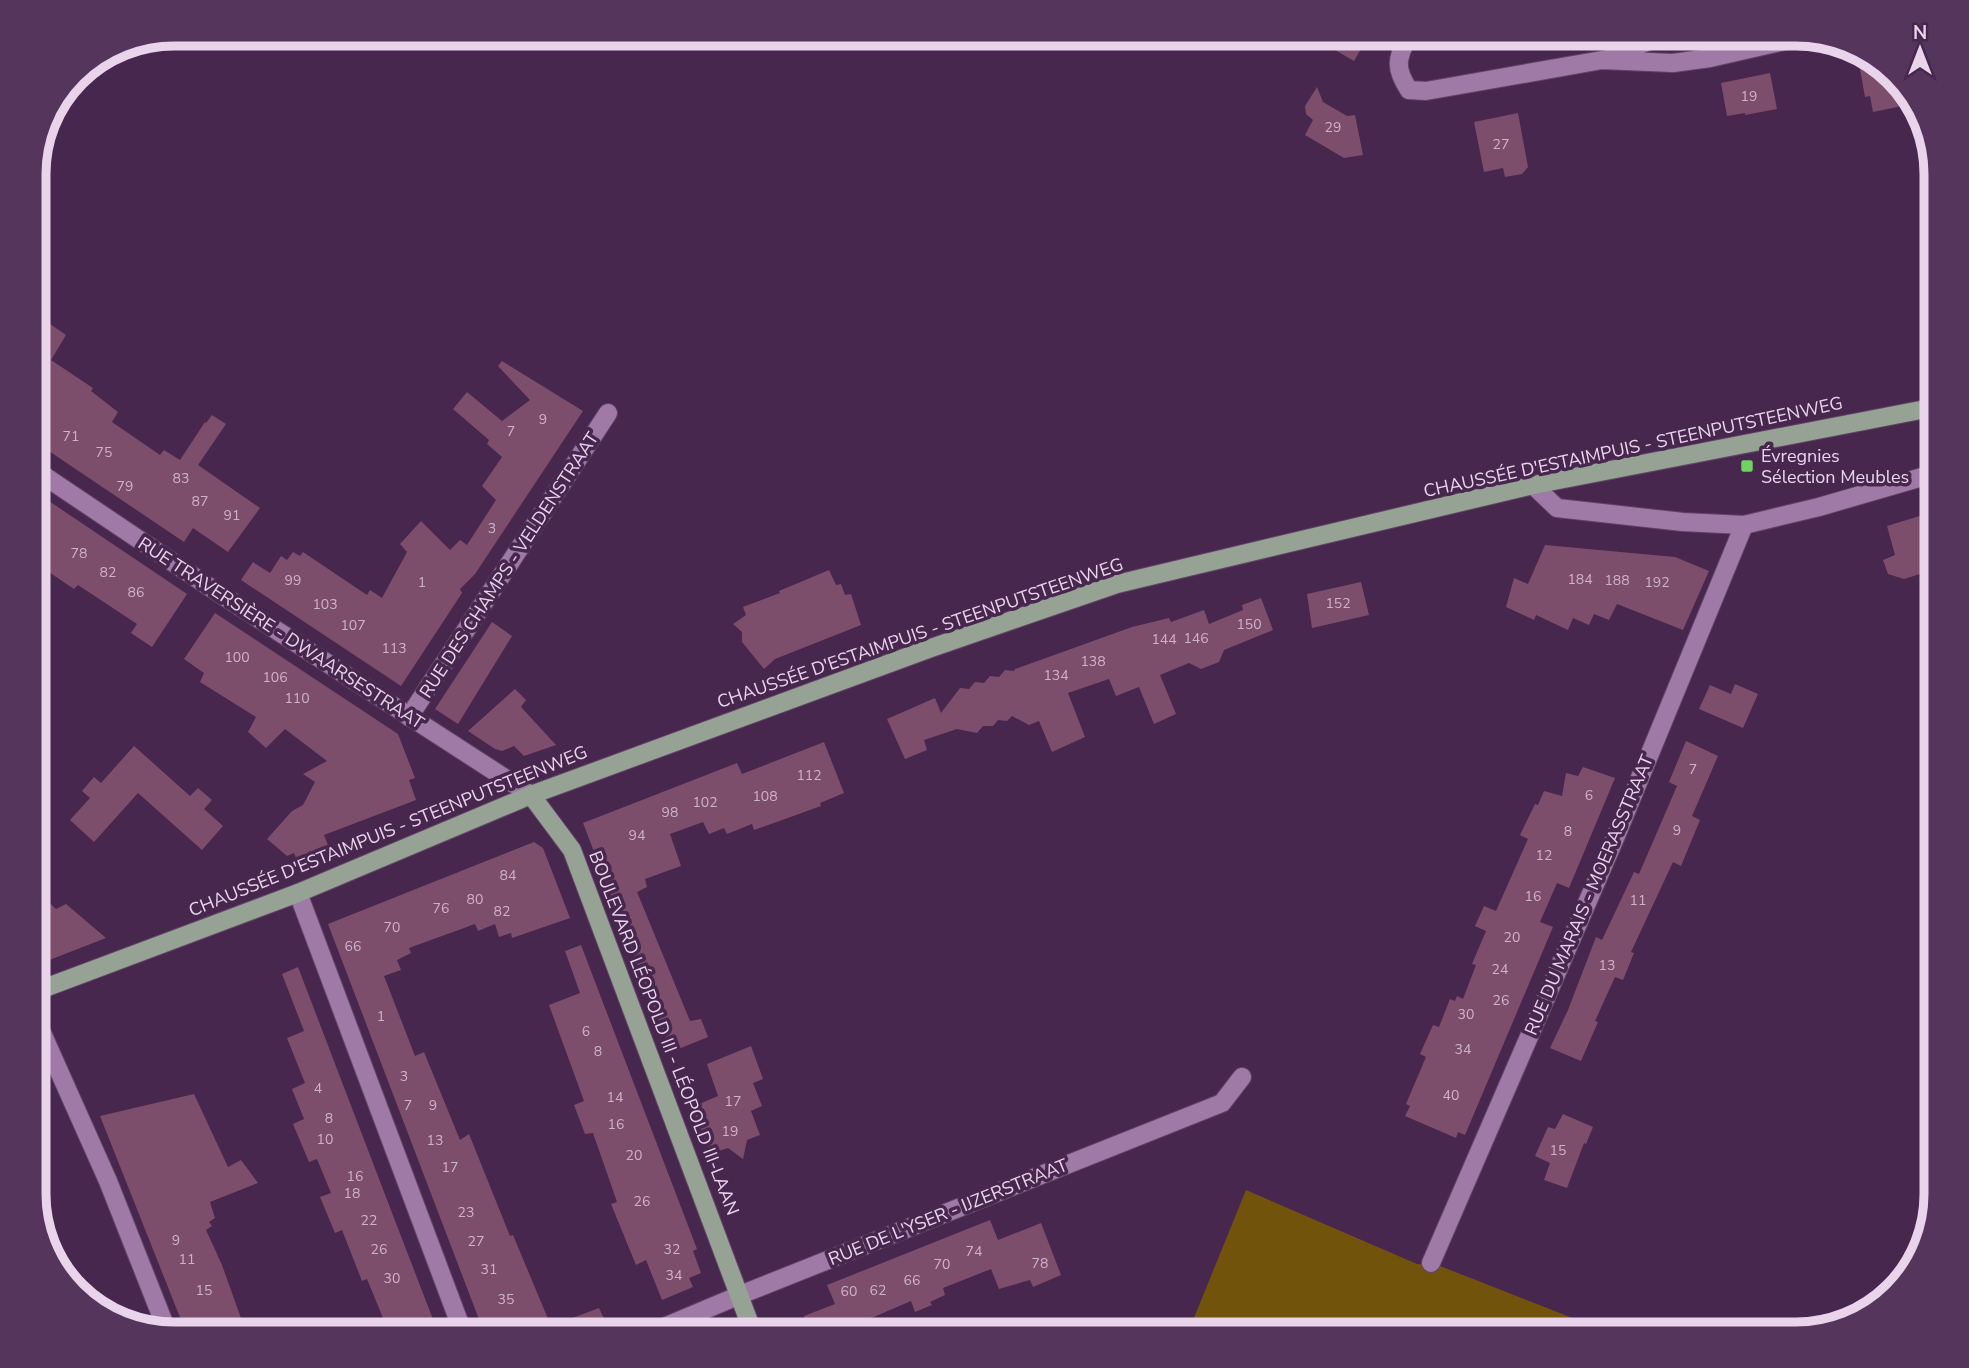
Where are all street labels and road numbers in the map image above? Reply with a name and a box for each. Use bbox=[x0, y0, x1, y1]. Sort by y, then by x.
street label: CHAUSSÉE D'ESTAIMPUIS - STEENPUTSTEENWEG bbox=[1421, 391, 1845, 503]
street label: RUE DES CHAMPS - VELDENSTRAAT bbox=[414, 427, 604, 703]
street label: RUE TRAVERSIÈRE - DWAARSESTRAAT bbox=[133, 531, 429, 735]
street label: CHAUSSÉE D'ESTAIMPUIS - STEENPUTSTEENWEG bbox=[714, 552, 1126, 714]
street label: CHAUSSÉE D'ESTAIMPUIS - STEENPUTSTEENWEG bbox=[185, 740, 591, 922]
street label: RUE DU MARAIS - MOERASSTRAAT bbox=[1519, 751, 1659, 1039]
street label: BOULEVARD LÉOPOLD III - LÉOPOLD III-LAAN bbox=[583, 847, 745, 1219]
street label: RUE DE L'YSER - IJZERSTRAAT bbox=[825, 1153, 1071, 1271]

